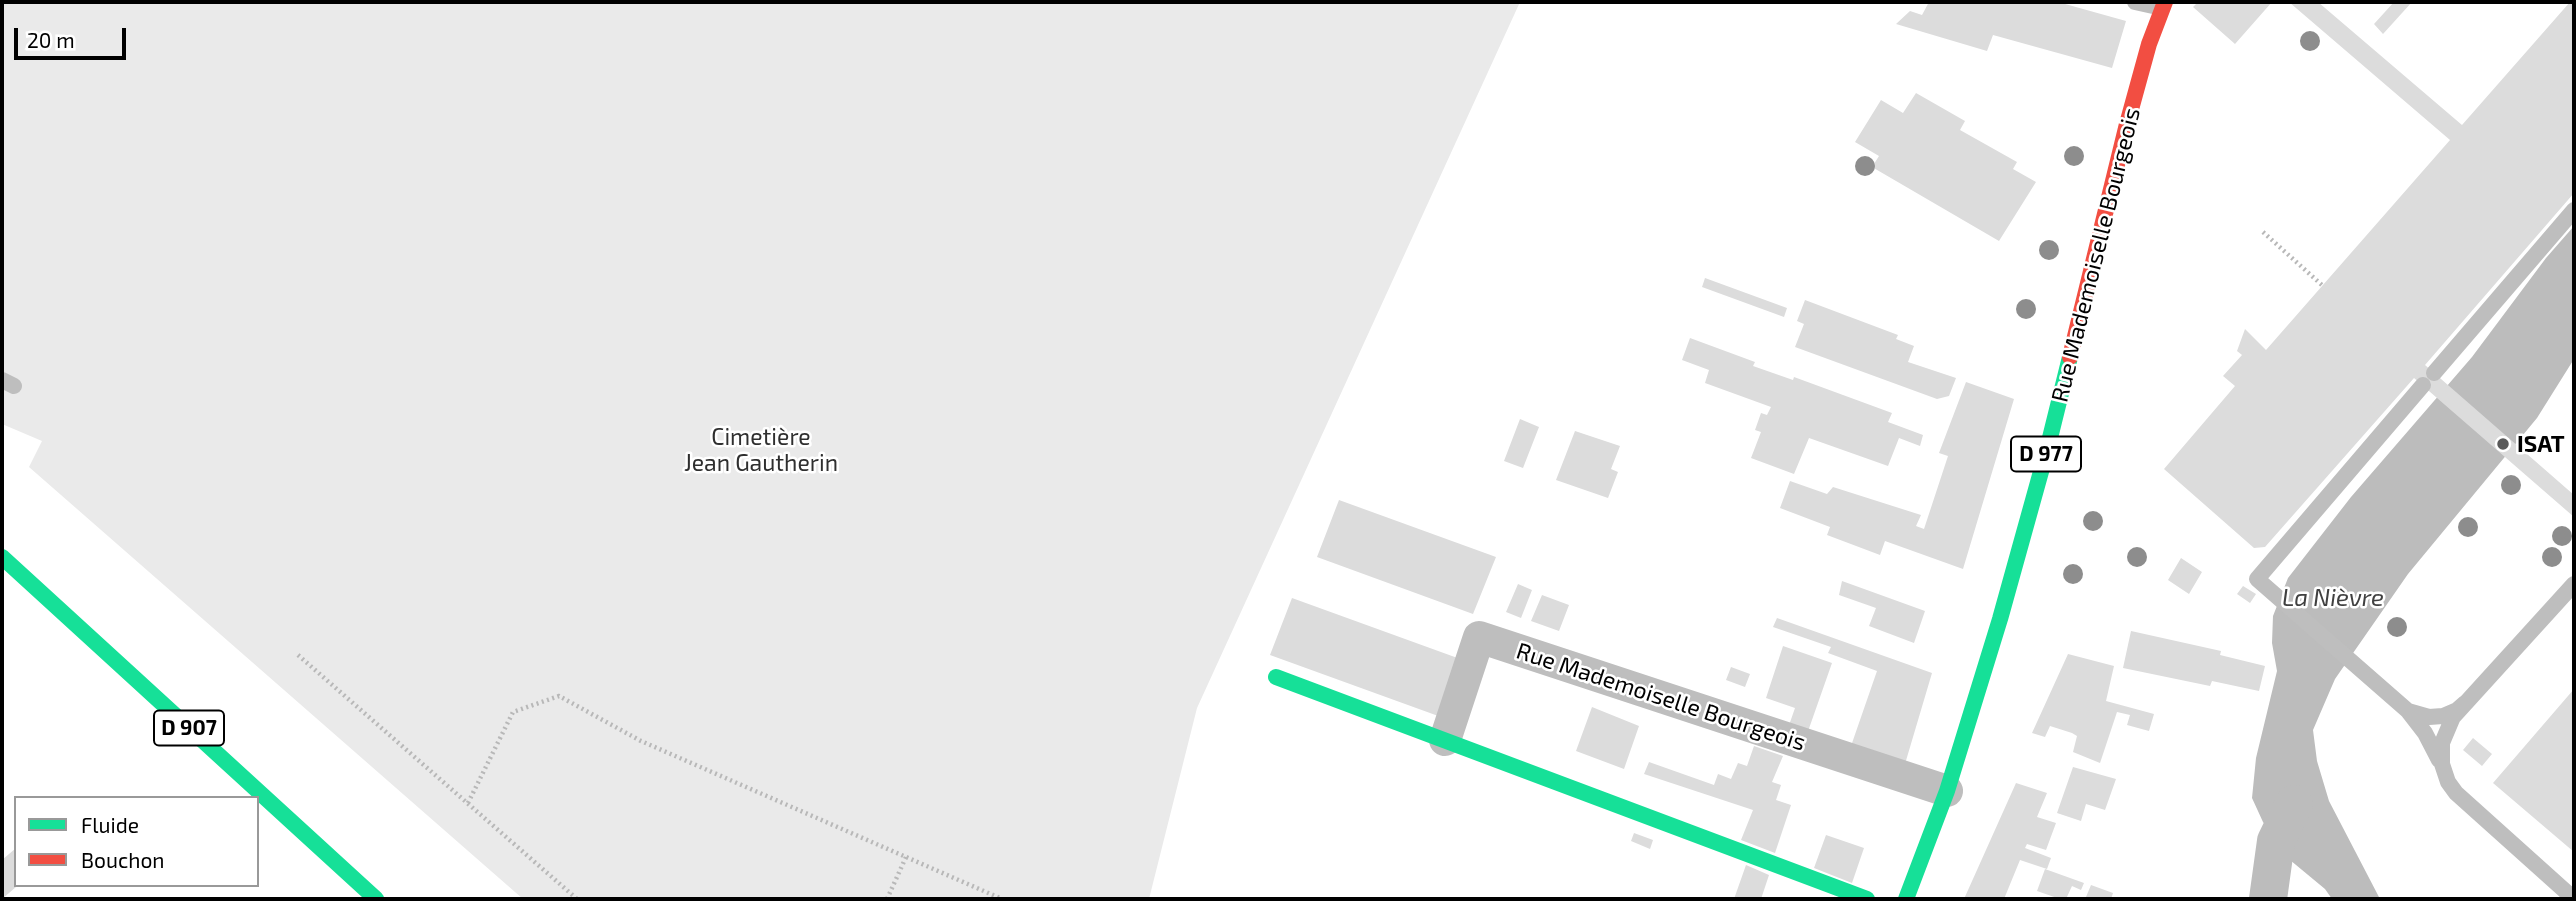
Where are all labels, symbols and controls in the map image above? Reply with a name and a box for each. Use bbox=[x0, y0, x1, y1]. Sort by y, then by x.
scale bar bbox=[18, 14, 130, 58]
text: 20 m bbox=[27, 27, 75, 52]
street label: Rue Mademoiselle Bourgeois bbox=[2046, 105, 2146, 405]
park label: Cimetière Jean Gautherin bbox=[684, 423, 838, 477]
place label: ISAT bbox=[2517, 430, 2565, 458]
road number: D 977 bbox=[2011, 436, 2081, 472]
marker: ISAT bbox=[2495, 436, 2511, 452]
water label: La Nièvre bbox=[2282, 584, 2384, 612]
street label: Rue Mademoiselle Bourgeois bbox=[1513, 637, 1809, 757]
road number: D 907 bbox=[154, 710, 224, 746]
legend bbox=[14, 796, 259, 887]
text: Fluide bbox=[81, 812, 139, 837]
text: Bouchon bbox=[81, 847, 165, 872]

